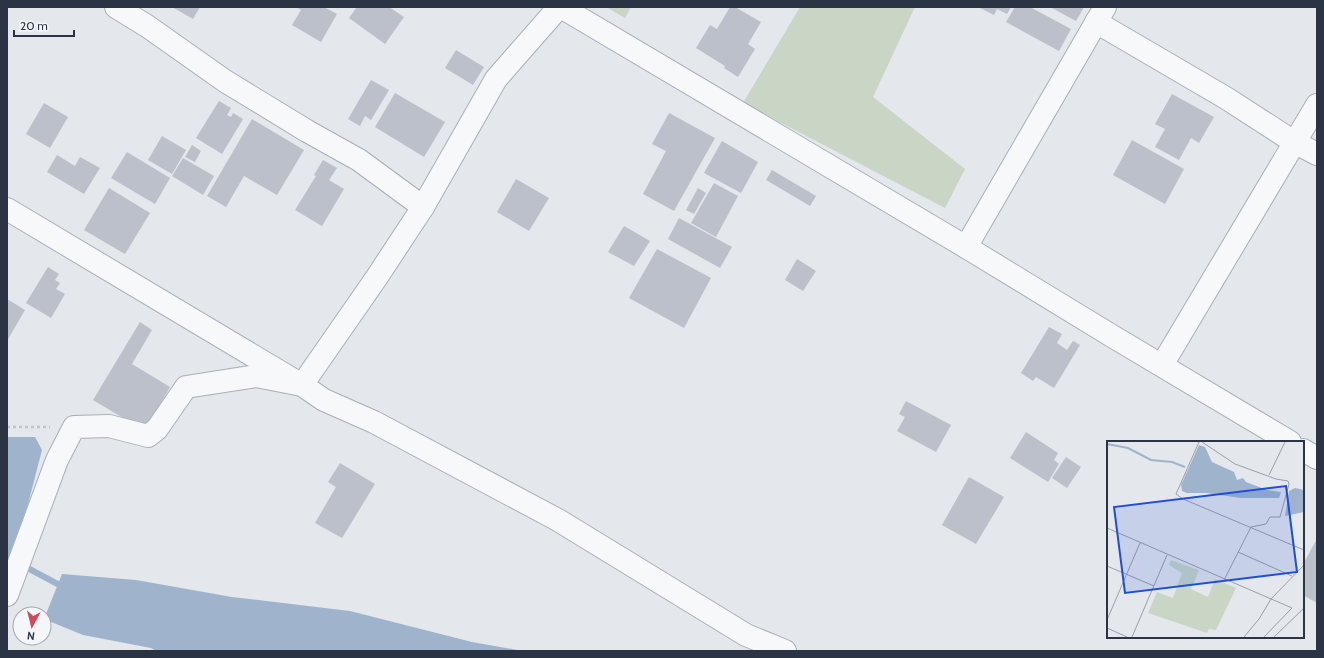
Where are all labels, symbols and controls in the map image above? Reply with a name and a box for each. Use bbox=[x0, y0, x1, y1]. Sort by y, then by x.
scale bar bbox=[14, 12, 74, 38]
text: 20 m bbox=[20, 18, 48, 33]
inset map bbox=[1107, 441, 1304, 638]
north arrow bbox=[12, 606, 52, 646]
text: N bbox=[26, 629, 35, 643]

